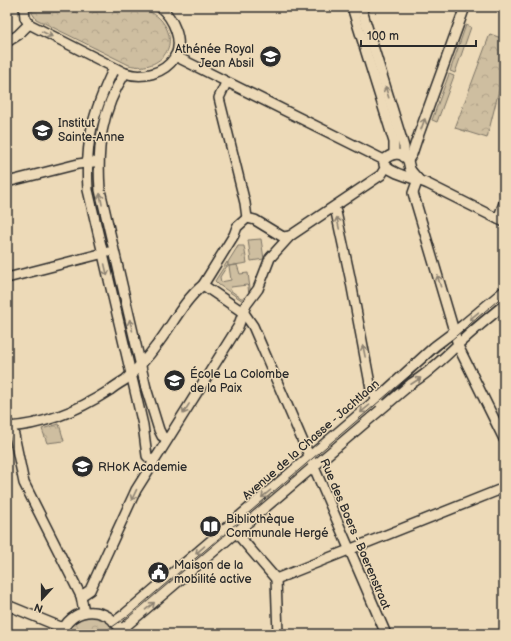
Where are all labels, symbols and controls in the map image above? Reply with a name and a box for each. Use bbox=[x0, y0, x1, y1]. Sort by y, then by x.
scale bar bbox=[361, 22, 476, 48]
text: 100 m bbox=[367, 29, 399, 44]
one-way arrow bbox=[41, 31, 53, 38]
place label: Athénée Royal Jean Absil bbox=[175, 42, 254, 71]
school or university icon: Athénée Royal Jean Absil bbox=[257, 43, 283, 69]
one-way arrow bbox=[383, 86, 390, 99]
place label: Institut Sainte-Anne bbox=[58, 116, 124, 145]
school or university icon: Institut Sainte-Anne bbox=[30, 117, 56, 143]
one-way arrow bbox=[420, 118, 427, 131]
one-way arrow bbox=[97, 192, 105, 205]
one-way arrow bbox=[334, 217, 342, 230]
one-way arrow bbox=[103, 263, 111, 276]
one-way arrow bbox=[435, 275, 442, 288]
one-way arrow bbox=[470, 311, 480, 320]
one-way arrow bbox=[127, 319, 135, 332]
one-way arrow bbox=[360, 344, 368, 357]
place label: École La Colombe de la Paix bbox=[190, 366, 289, 396]
school or university icon: École La Colombe de la Paix bbox=[161, 368, 187, 394]
street label: Avenue de la Chasse - Jachtlaan bbox=[240, 376, 383, 503]
one-way arrow bbox=[410, 377, 421, 385]
one-way arrow bbox=[181, 404, 190, 415]
one-way arrow bbox=[360, 405, 370, 414]
school or university icon: RHoK Academie bbox=[70, 454, 96, 480]
street label: Rue des Boers - Boerenstraat bbox=[316, 456, 394, 612]
place label: RHoK Academie bbox=[98, 460, 187, 475]
one-way arrow bbox=[130, 488, 137, 500]
one-way arrow bbox=[261, 489, 271, 498]
place label: Bibliothèque Communale Hergé bbox=[226, 512, 328, 541]
library icon: Bibliothèque Communale Hergé bbox=[198, 513, 224, 539]
one-way arrow bbox=[194, 545, 205, 554]
place label: Maison de la mobilité active bbox=[174, 558, 252, 587]
public building icon: Maison de la mobilité active bbox=[146, 559, 172, 585]
north arrow bbox=[22, 579, 62, 619]
text: N bbox=[32, 600, 45, 615]
one-way arrow bbox=[144, 602, 154, 611]

